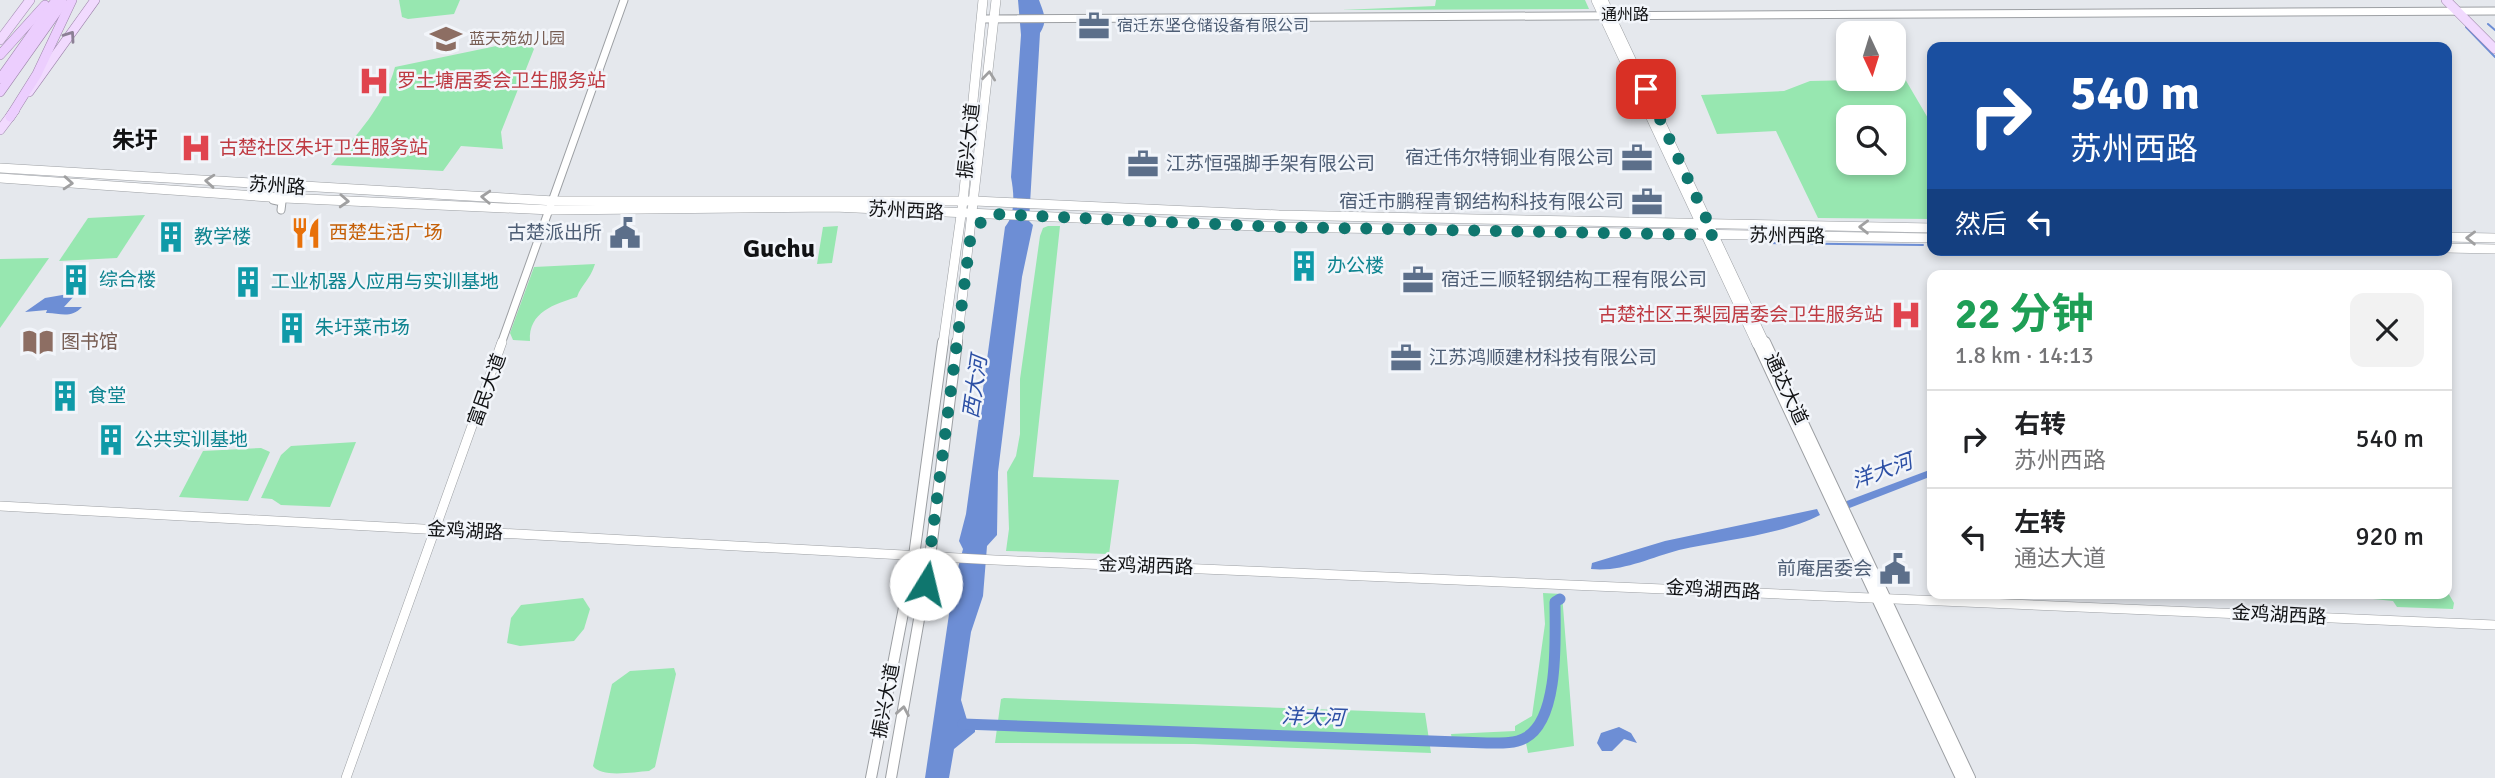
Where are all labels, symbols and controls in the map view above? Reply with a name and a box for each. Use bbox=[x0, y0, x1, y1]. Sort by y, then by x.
street label: 通州路 bbox=[1601, 5, 1649, 25]
office icon: 宿迁东坚仓储设备有限公司 bbox=[1077, 9, 1111, 43]
place label: 宿迁东坚仓储设备有限公司 bbox=[1117, 16, 1309, 36]
north arrow bbox=[1836, 21, 1906, 91]
map controls bbox=[1836, 21, 1906, 175]
school or university icon: 蓝天苑幼儿园 bbox=[429, 22, 463, 56]
place label: 蓝天苑幼儿园 bbox=[469, 29, 565, 49]
one-way arrow bbox=[62, 31, 74, 44]
pin bbox=[1616, 59, 1676, 119]
text: 540 m bbox=[2070, 63, 2200, 123]
hospital icon: 罗土塘居委会卫生服务站 bbox=[357, 64, 391, 98]
place label: 罗土塘居委会卫生服务站 bbox=[397, 69, 606, 93]
one-way arrow bbox=[981, 70, 996, 81]
icon: arrive bbox=[1627, 70, 1665, 108]
icon: right bbox=[1955, 70, 2046, 161]
street label: 振兴大道 bbox=[953, 102, 985, 180]
button: search bbox=[1836, 105, 1906, 175]
district label: 朱圩 bbox=[112, 126, 158, 155]
text: 苏州西路 bbox=[2070, 130, 2198, 169]
hospital icon: 古楚社区朱圩卫生服务站 bbox=[179, 131, 213, 165]
place label: 古楚社区朱圩卫生服务站 bbox=[219, 136, 428, 160]
office icon: 宿迁伟尔特铜业有限公司 bbox=[1620, 141, 1654, 175]
place label: 宿迁伟尔特铜业有限公司 bbox=[1405, 146, 1614, 170]
office icon: 江苏恒强脚手架有限公司 bbox=[1126, 147, 1160, 181]
place label: 江苏恒强脚手架有限公司 bbox=[1166, 152, 1375, 176]
street label: 苏州路 bbox=[248, 172, 306, 200]
one-way arrow bbox=[204, 174, 215, 189]
one-way arrow bbox=[63, 175, 74, 190]
office icon: 宿迁市鹏程青钢结构科技有限公司 bbox=[1630, 185, 1664, 219]
one-way arrow bbox=[480, 190, 491, 205]
place label: 宿迁市鹏程青钢结构科技有限公司 bbox=[1339, 190, 1624, 214]
one-way arrow bbox=[339, 193, 350, 208]
street label: 苏州西路 bbox=[867, 197, 945, 225]
icon: left bbox=[2021, 203, 2059, 241]
text: 然后 bbox=[1955, 209, 2007, 241]
restaurant icon: 西楚生活广场 bbox=[289, 216, 323, 250]
public building icon: 古楚派出所 bbox=[608, 216, 642, 250]
one-way arrow bbox=[1858, 219, 1869, 235]
building icon: 教学楼 bbox=[154, 220, 188, 254]
place label: 西楚生活广场 bbox=[329, 221, 443, 245]
place label: 古楚派出所 bbox=[507, 221, 602, 245]
street label: 苏州西路 bbox=[1749, 223, 1825, 249]
place label: 教学楼 bbox=[194, 225, 251, 249]
one-way arrow bbox=[2465, 230, 2476, 246]
district label: Guchu bbox=[743, 233, 815, 265]
building icon: 办公楼 bbox=[1287, 249, 1321, 283]
place label: 办公楼 bbox=[1327, 254, 1384, 278]
building icon: 综合楼 bbox=[59, 263, 93, 297]
office icon: 宿迁三顺轻钢结构工程有限公司 bbox=[1401, 263, 1435, 297]
building icon: 工业机器人应用与实训基地 bbox=[231, 265, 265, 299]
place label: 综合楼 bbox=[99, 268, 156, 292]
place label: 宿迁三顺轻钢结构工程有限公司 bbox=[1441, 268, 1707, 292]
place label: 工业机器人应用与实训基地 bbox=[271, 270, 499, 294]
text: 22 分钟 bbox=[1955, 289, 2094, 340]
button: close bbox=[2350, 293, 2424, 367]
hospital icon: 古楚社区王梨园居委会卫生服务站 bbox=[1889, 298, 1923, 332]
place label: 古楚社区王梨园居委会卫生服务站 bbox=[1598, 303, 1883, 327]
building icon: 朱圩菜市场 bbox=[275, 311, 309, 345]
place label: 朱圩菜市场 bbox=[315, 316, 410, 340]
library icon: 图书馆 bbox=[21, 325, 55, 359]
place label: 图书馆 bbox=[61, 330, 118, 354]
office icon: 江苏鸿顺建材科技有限公司 bbox=[1389, 341, 1423, 375]
text: 1.8 km · 14:13 bbox=[1955, 341, 2094, 370]
place label: 江苏鸿顺建材科技有限公司 bbox=[1429, 346, 1657, 370]
street label: 通达大道 bbox=[1759, 349, 1813, 429]
street label: 富民大道 bbox=[463, 350, 511, 430]
water label: 西大河 bbox=[958, 350, 993, 420]
building icon: 食堂 bbox=[48, 379, 82, 413]
place label: 食堂 bbox=[88, 384, 126, 408]
text: 右转 bbox=[2014, 409, 2066, 441]
icon: right bbox=[1955, 420, 1993, 458]
building icon: 公共实训基地 bbox=[94, 423, 128, 457]
text: 540 m bbox=[2355, 423, 2424, 455]
place label: 公共实训基地 bbox=[134, 428, 248, 452]
text: 苏州西路 bbox=[2014, 446, 2106, 475]
water label: 洋大河 bbox=[1848, 447, 1920, 494]
text: 左转 bbox=[2014, 507, 2066, 539]
street label: 金鸡湖路 bbox=[426, 517, 504, 545]
icon: left bbox=[1955, 518, 1993, 556]
text: 920 m bbox=[2355, 521, 2424, 553]
text: 通达大道 bbox=[2014, 544, 2106, 573]
position arrow bbox=[889, 547, 963, 621]
street label: 金鸡湖西路 bbox=[1098, 552, 1194, 580]
public building icon: 前庵居委会 bbox=[1878, 552, 1912, 586]
place label: 前庵居委会 bbox=[1777, 557, 1872, 581]
street label: 金鸡湖西路 bbox=[1665, 576, 1761, 604]
street label: 金鸡湖西路 bbox=[2231, 601, 2327, 629]
street label: 振兴大道 bbox=[867, 661, 905, 741]
water label: 洋大河 bbox=[1281, 703, 1349, 731]
one-way arrow bbox=[895, 705, 910, 717]

